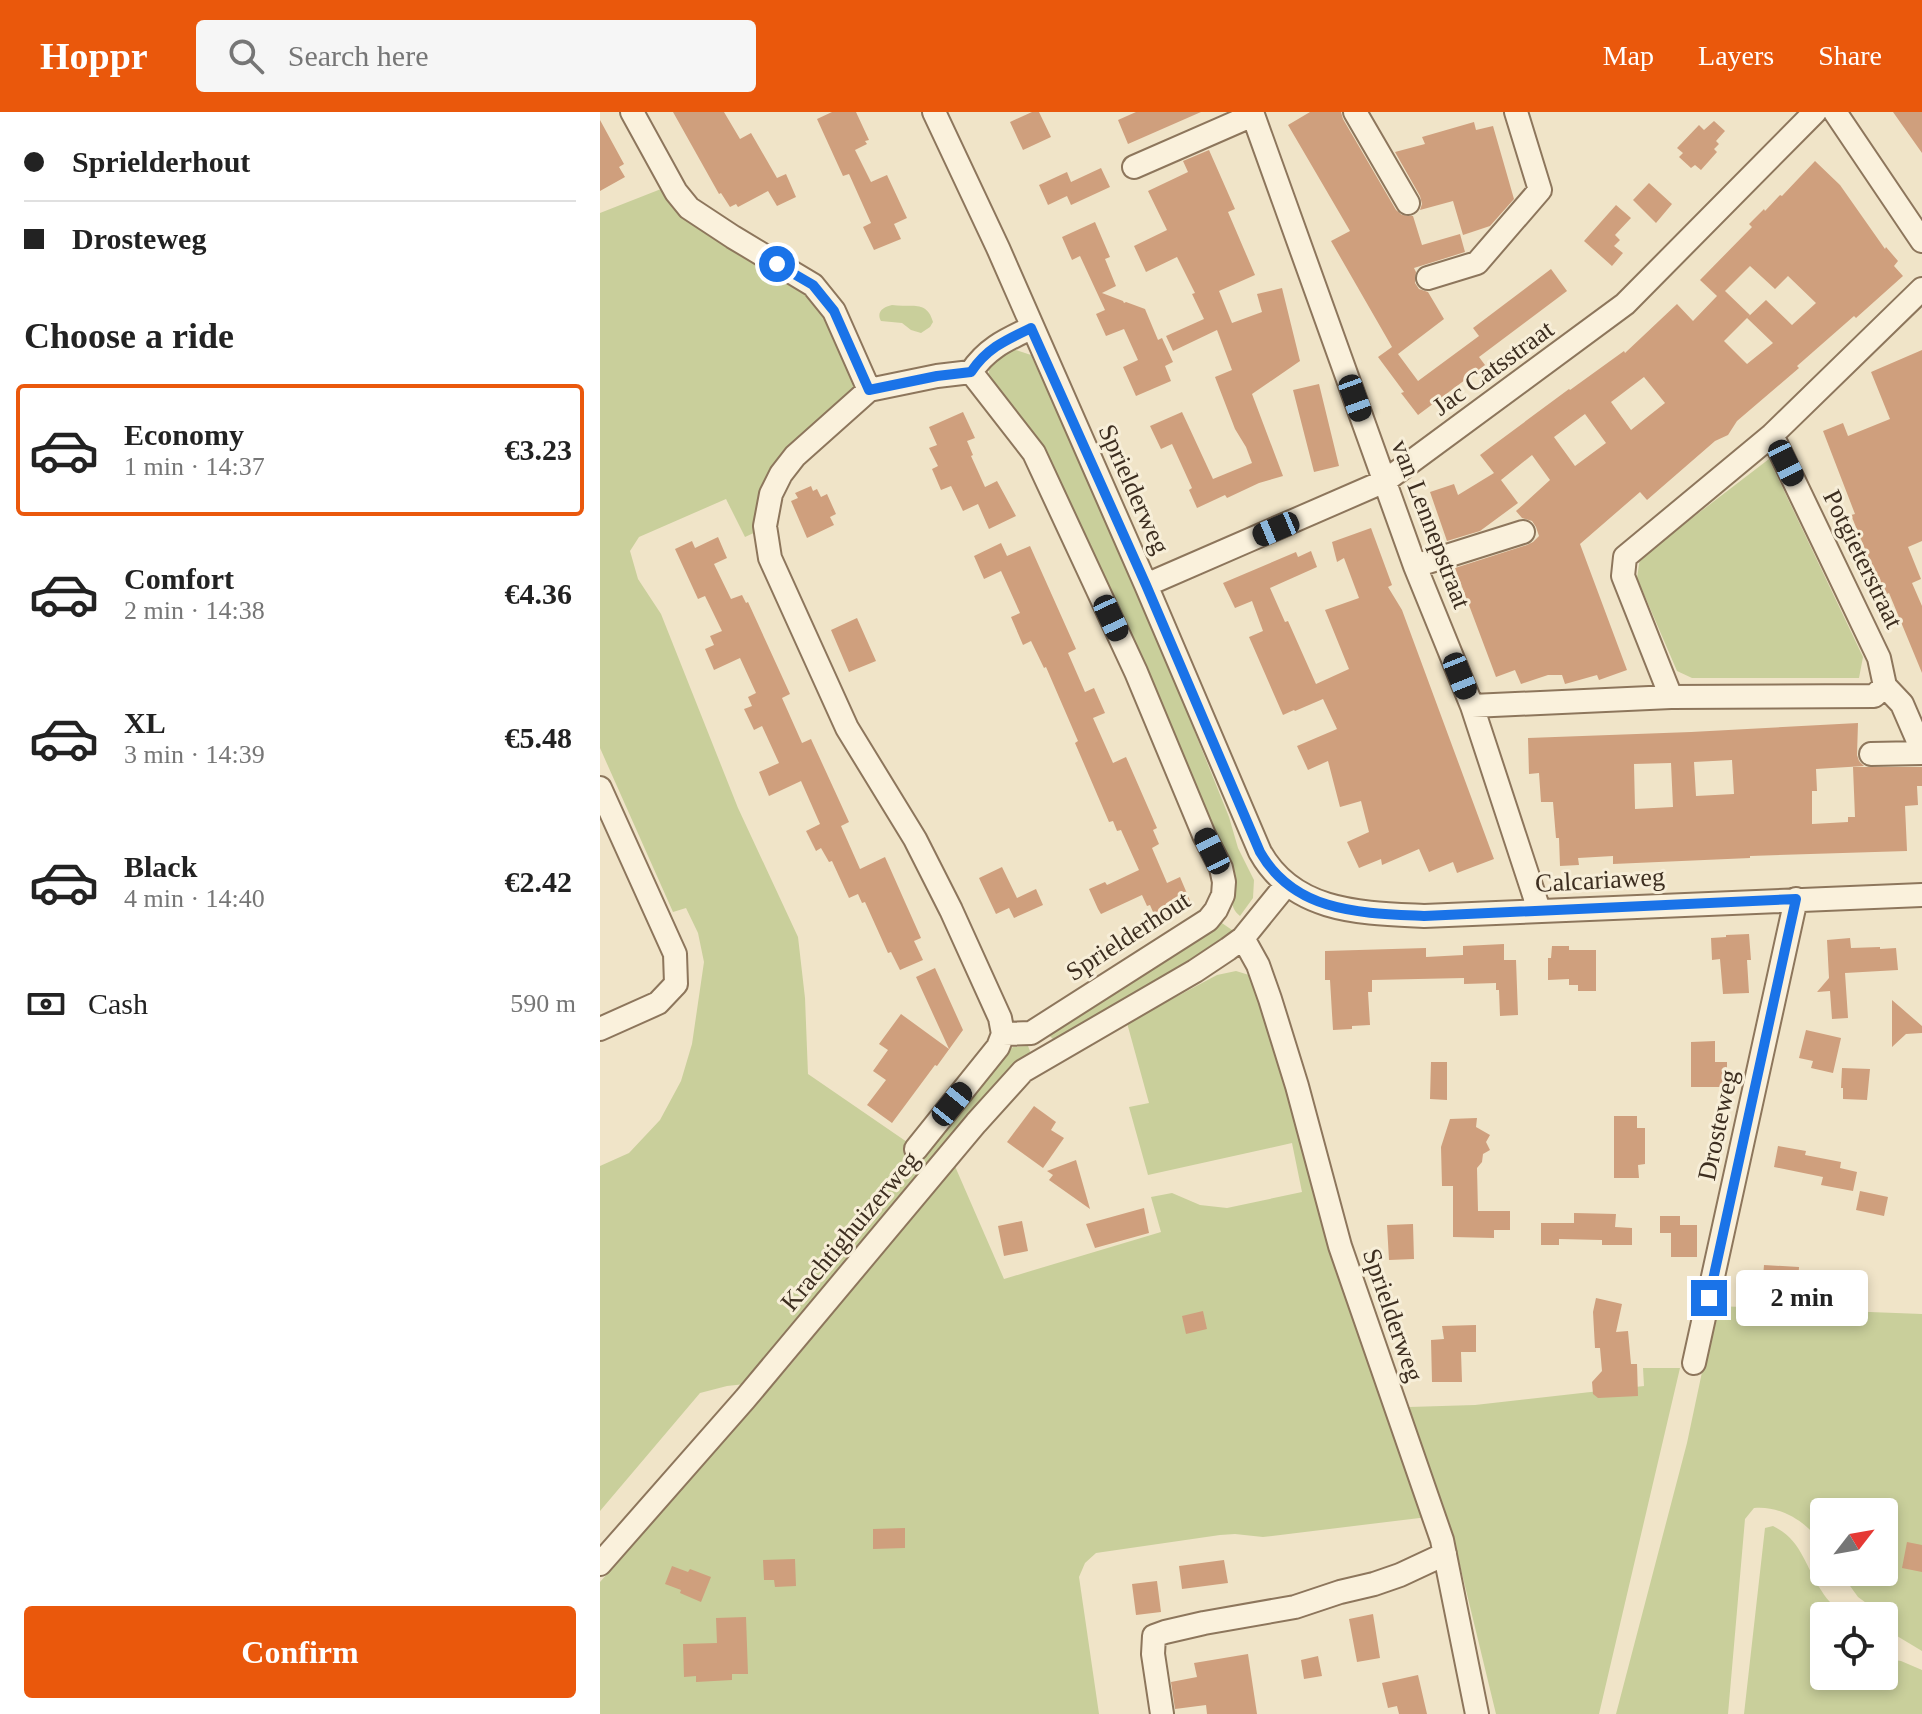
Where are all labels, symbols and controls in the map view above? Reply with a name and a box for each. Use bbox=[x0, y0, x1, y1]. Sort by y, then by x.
search box bbox=[196, 20, 756, 92]
icon: search bbox=[224, 34, 268, 78]
text: Hoppr bbox=[40, 35, 148, 77]
text: Search here bbox=[288, 39, 428, 72]
text: Map bbox=[1603, 40, 1654, 71]
text: Layers bbox=[1698, 40, 1774, 71]
text: Share bbox=[1818, 40, 1882, 71]
text: Sprielderhout bbox=[72, 145, 250, 178]
text: Drosteweg bbox=[72, 222, 206, 255]
route start bbox=[759, 246, 795, 282]
street label: Jac Catsstraat bbox=[1427, 314, 1560, 422]
text: Choose a ride bbox=[24, 316, 234, 356]
car bbox=[1336, 371, 1374, 425]
icon: car bbox=[28, 414, 100, 486]
text: Economy bbox=[124, 418, 244, 451]
street label: Sprielderweg bbox=[1093, 420, 1175, 558]
text: €3.23 bbox=[505, 433, 572, 466]
street label: van Lennepstraat bbox=[1386, 436, 1477, 613]
car bbox=[1765, 436, 1807, 490]
text: 1 min · 14:37 bbox=[124, 452, 265, 481]
street label: Potgieterstraat bbox=[1817, 485, 1909, 634]
car bbox=[1249, 509, 1303, 549]
icon: car bbox=[28, 558, 100, 630]
text: Comfort bbox=[124, 562, 234, 595]
text: €4.36 bbox=[505, 577, 572, 610]
car bbox=[1090, 591, 1132, 645]
text: 2 min · 14:38 bbox=[124, 596, 265, 625]
car bbox=[1440, 649, 1480, 703]
icon: car bbox=[28, 702, 100, 774]
text: XL bbox=[124, 706, 166, 739]
text: €5.48 bbox=[505, 721, 572, 754]
text: 3 min · 14:39 bbox=[124, 740, 265, 769]
car bbox=[1191, 824, 1233, 878]
icon: car bbox=[28, 846, 100, 918]
text: Black bbox=[124, 850, 197, 883]
street label: Calcariaweg bbox=[1534, 862, 1666, 898]
text: €2.42 bbox=[505, 865, 572, 898]
text: 4 min · 14:40 bbox=[124, 884, 265, 913]
street label: Sprielderhout bbox=[1061, 885, 1196, 987]
icon: cash bbox=[24, 982, 68, 1026]
text: Cash bbox=[88, 987, 148, 1020]
text: 590 m bbox=[510, 989, 576, 1018]
street label: Drosteweg bbox=[1692, 1067, 1744, 1183]
car bbox=[928, 1078, 976, 1130]
street label: Krachtighuizerweg bbox=[775, 1145, 925, 1317]
street label: Sprielderweg bbox=[1357, 1245, 1429, 1385]
callout: 2 min bbox=[1737, 1270, 1869, 1326]
route end bbox=[1691, 1280, 1727, 1316]
text: 2 min bbox=[1771, 1283, 1833, 1312]
north arrow bbox=[1810, 1498, 1898, 1586]
map controls bbox=[1810, 1498, 1898, 1690]
button: locate bbox=[1810, 1602, 1898, 1690]
button: Confirm bbox=[24, 1606, 576, 1698]

